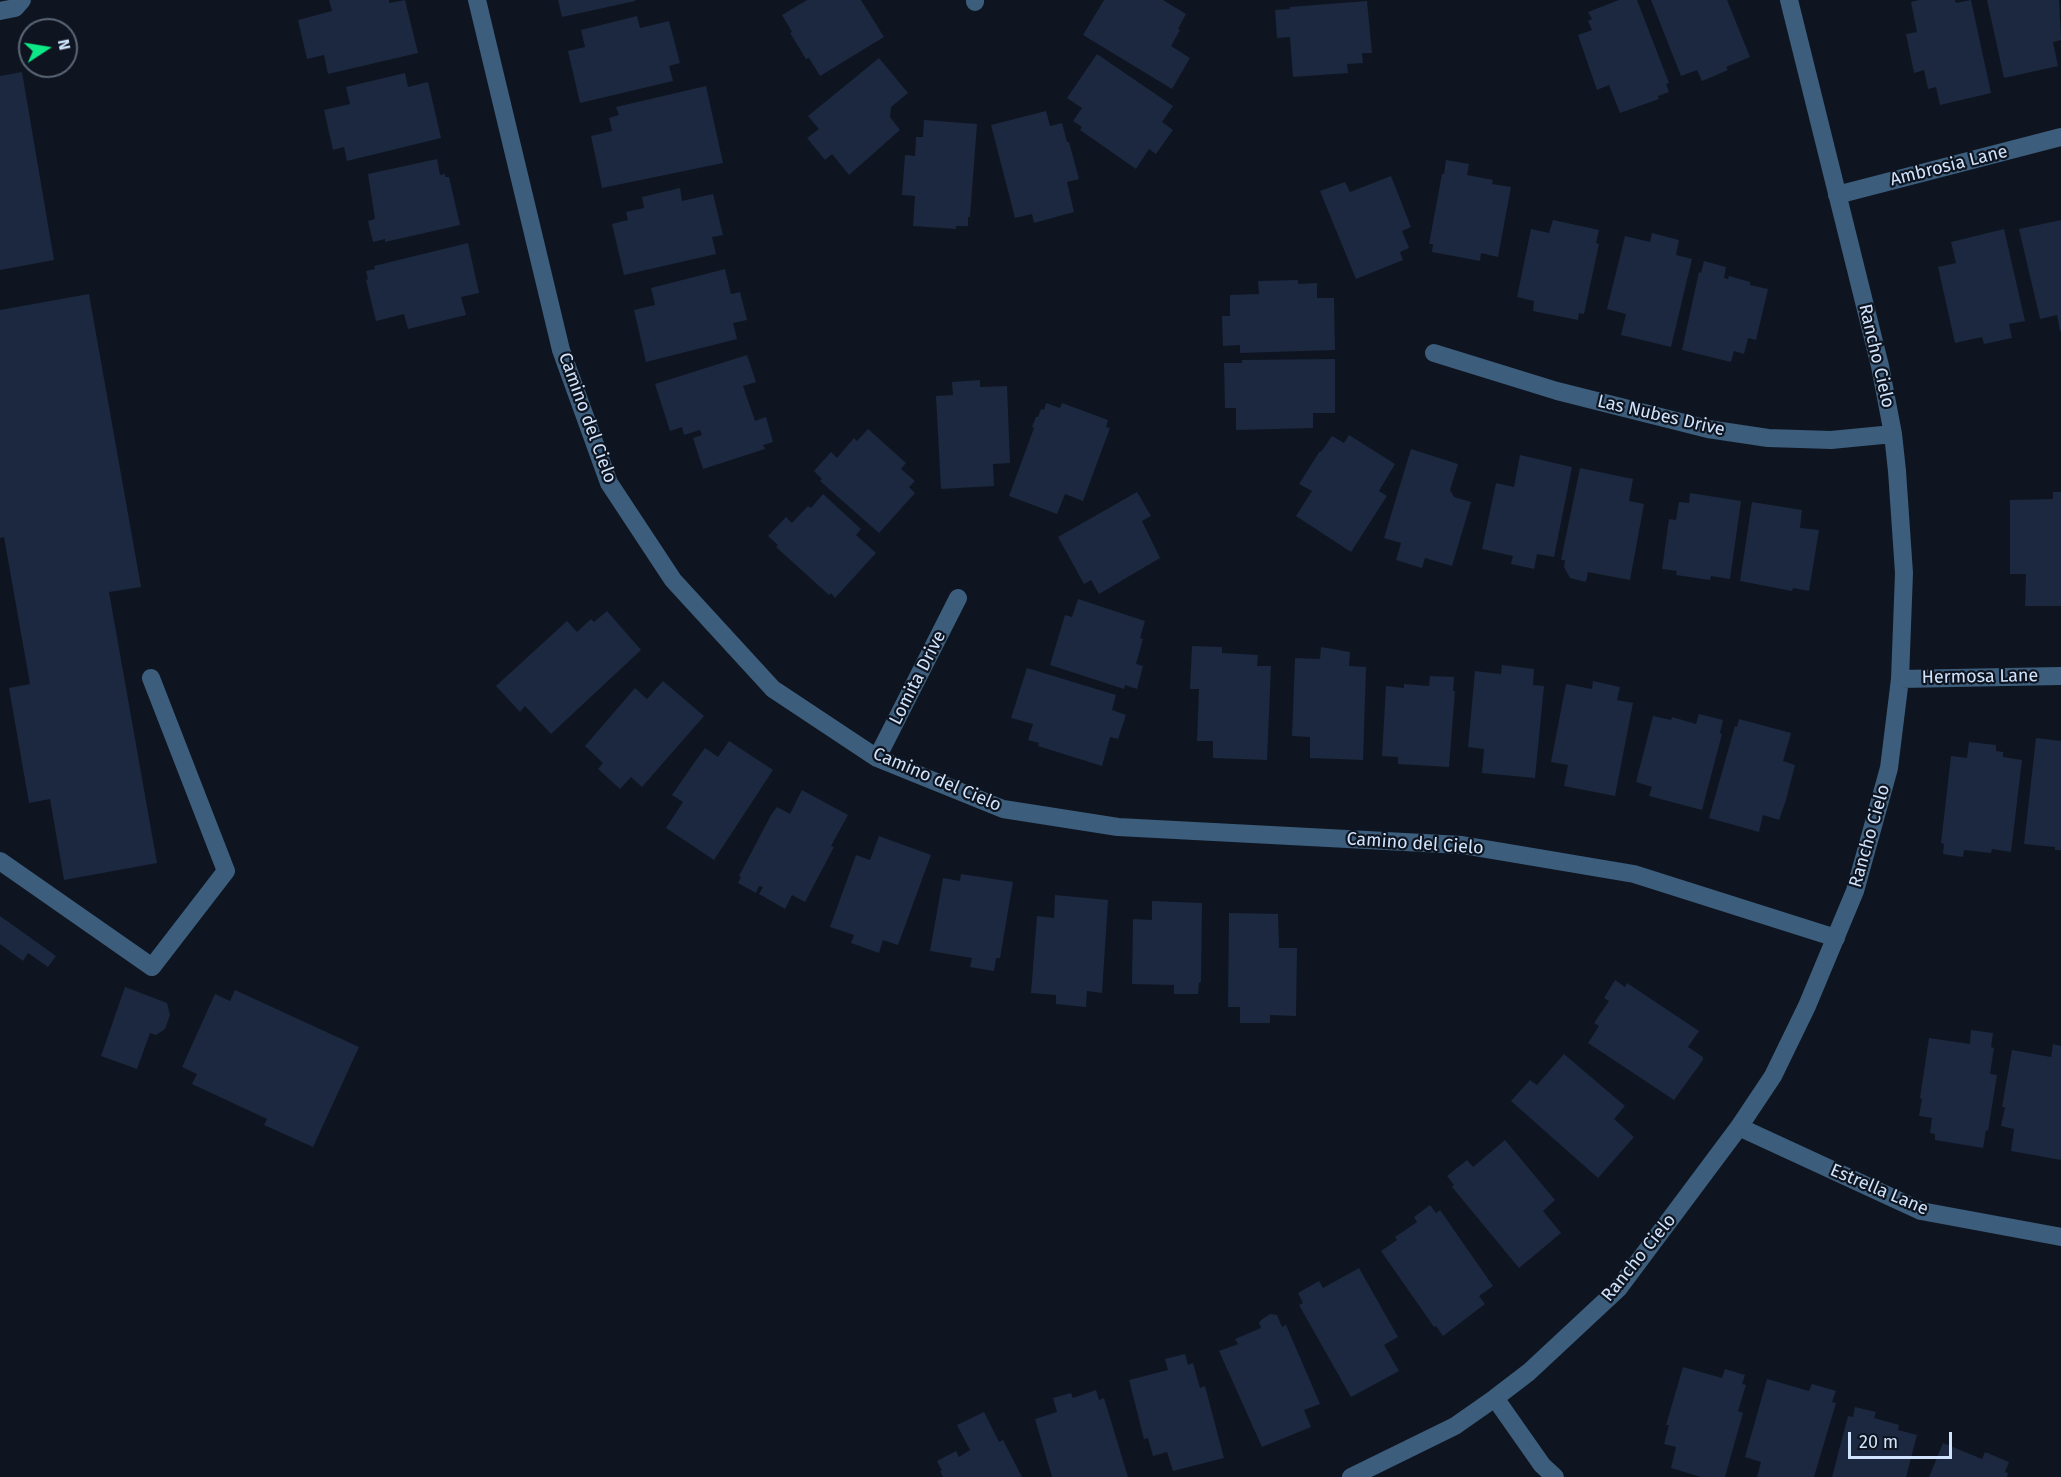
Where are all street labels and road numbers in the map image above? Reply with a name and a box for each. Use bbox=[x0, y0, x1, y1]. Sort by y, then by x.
street label: Ambrosia Lane bbox=[1888, 141, 2010, 191]
street label: Rancho Cielo bbox=[1854, 302, 1898, 410]
street label: Camino del Cielo bbox=[553, 350, 621, 486]
street label: Las Nubes Drive bbox=[1595, 391, 1727, 441]
street label: Lomita Drive bbox=[885, 627, 951, 729]
street label: Hermosa Lane bbox=[1921, 665, 2039, 689]
street label: Camino del Cielo bbox=[870, 743, 1004, 817]
street label: Rancho Cielo bbox=[1845, 782, 1895, 890]
street label: Camino del Cielo bbox=[1346, 828, 1484, 860]
street label: Estrella Lane bbox=[1827, 1160, 1931, 1220]
street label: Rancho Cielo bbox=[1597, 1210, 1681, 1306]

